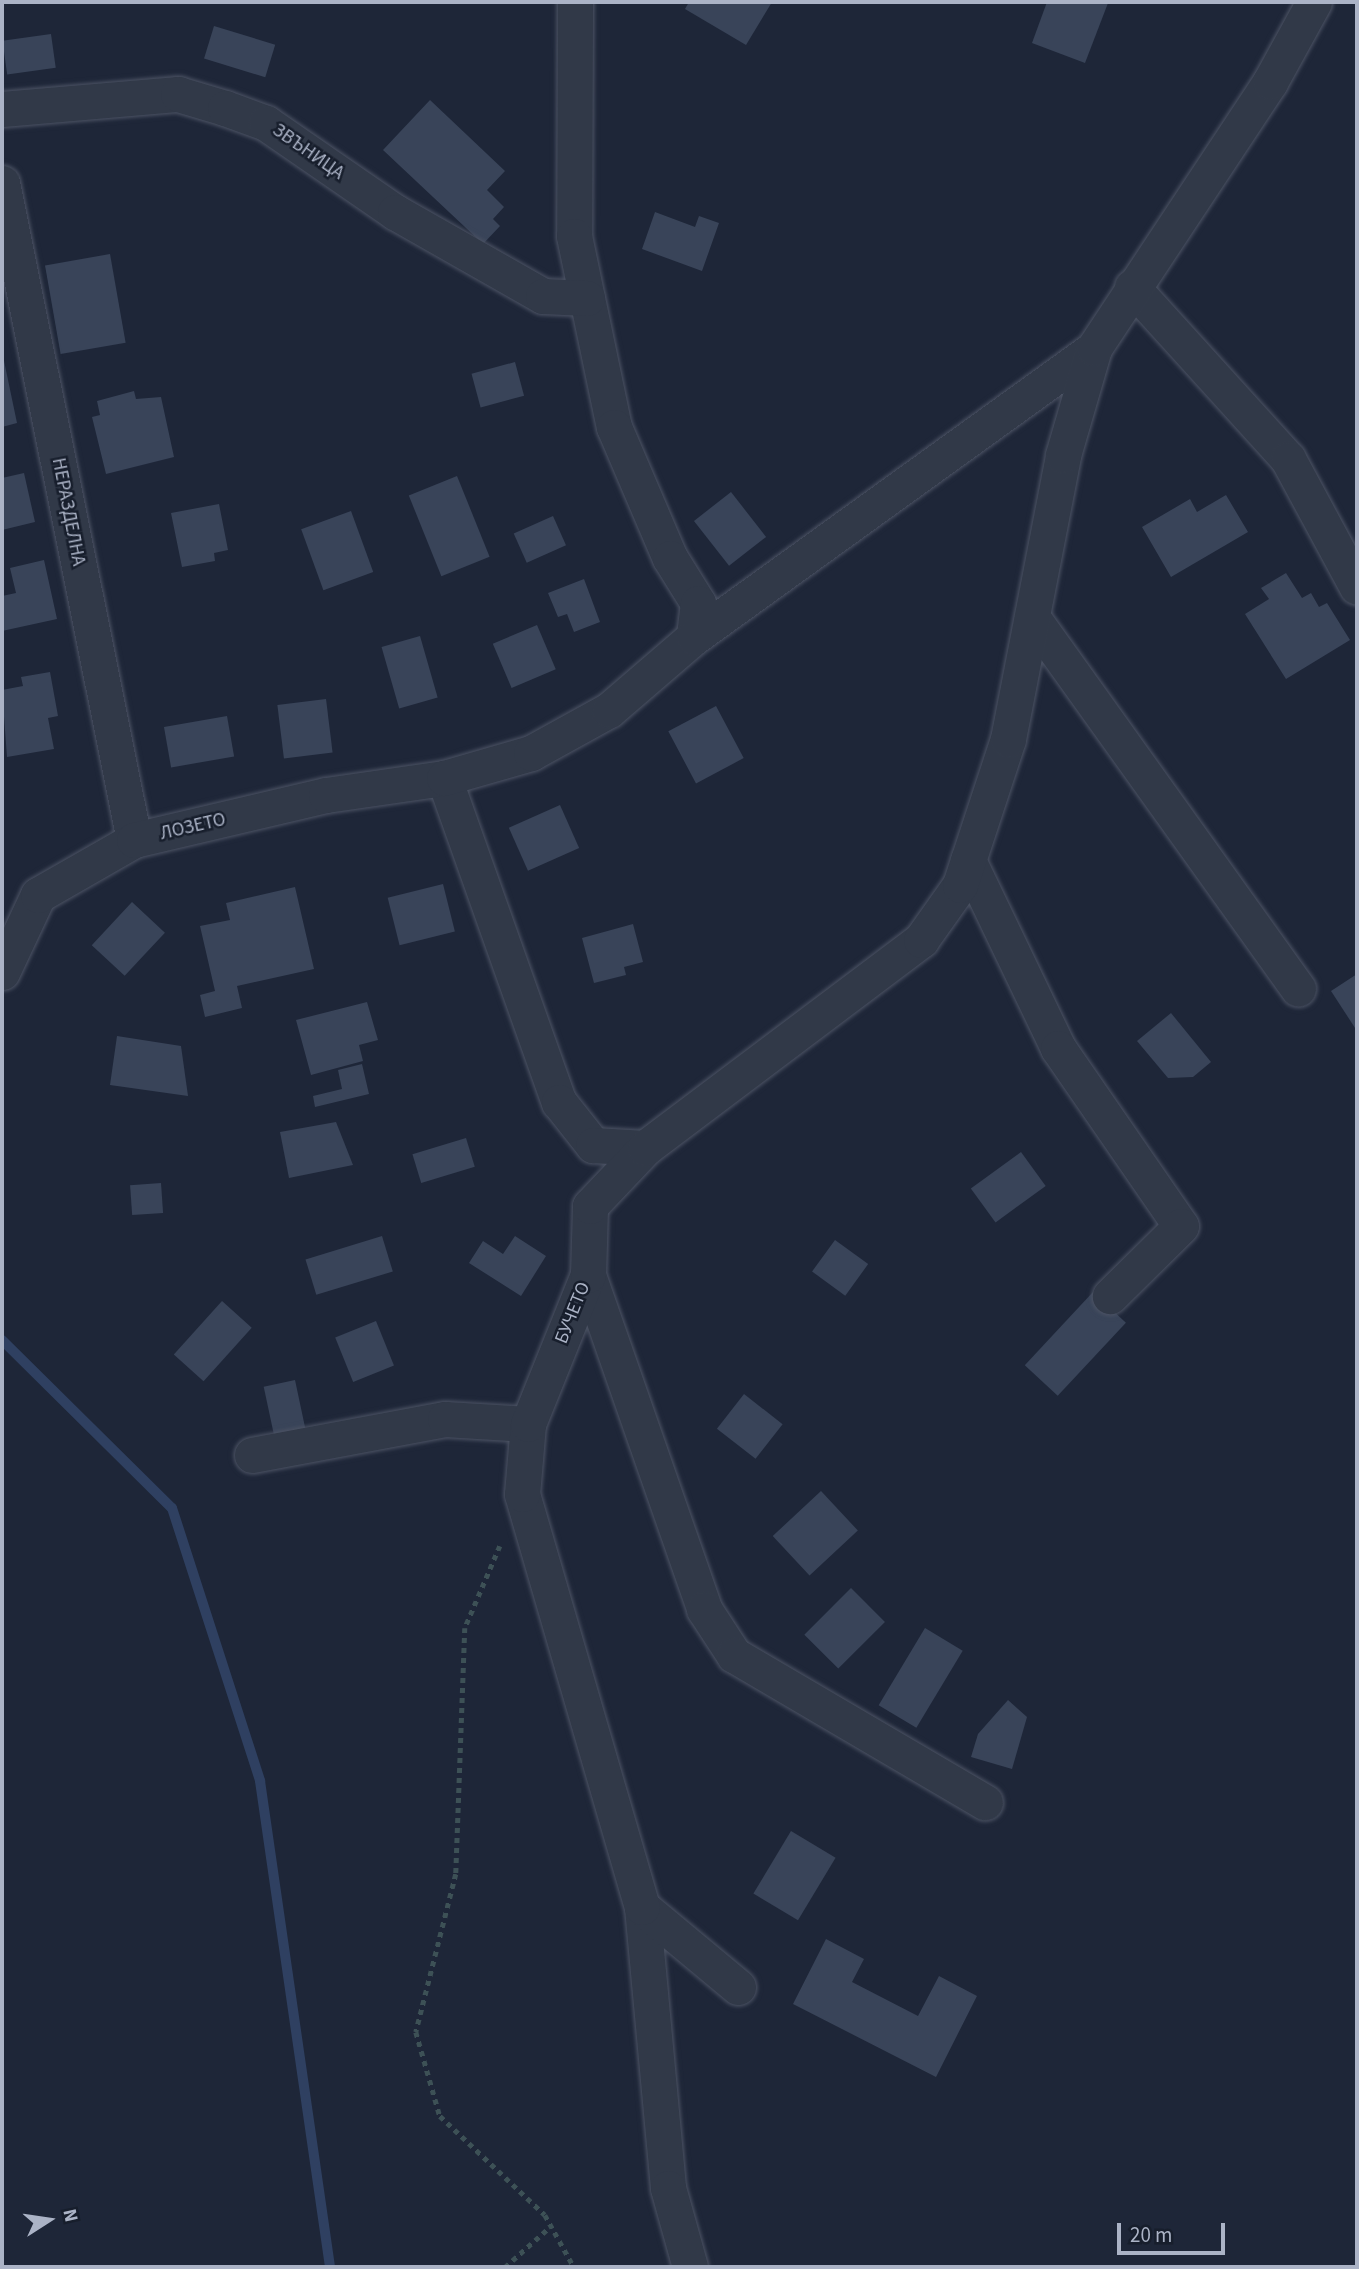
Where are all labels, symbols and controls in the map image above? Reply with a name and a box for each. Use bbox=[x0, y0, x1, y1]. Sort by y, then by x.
street label: ЗВЪНИЦА bbox=[268, 119, 348, 185]
street label: НЕРАЗДЕЛНА bbox=[46, 456, 90, 568]
street label: ЛОЗЕТО bbox=[158, 808, 228, 846]
street label: БУЧЕТО bbox=[550, 1279, 596, 1347]
north arrow bbox=[14, 2185, 84, 2255]
text: N bbox=[56, 2207, 85, 2225]
scale bar bbox=[1121, 2210, 1230, 2254]
text: 20 m bbox=[1130, 2220, 1172, 2250]

